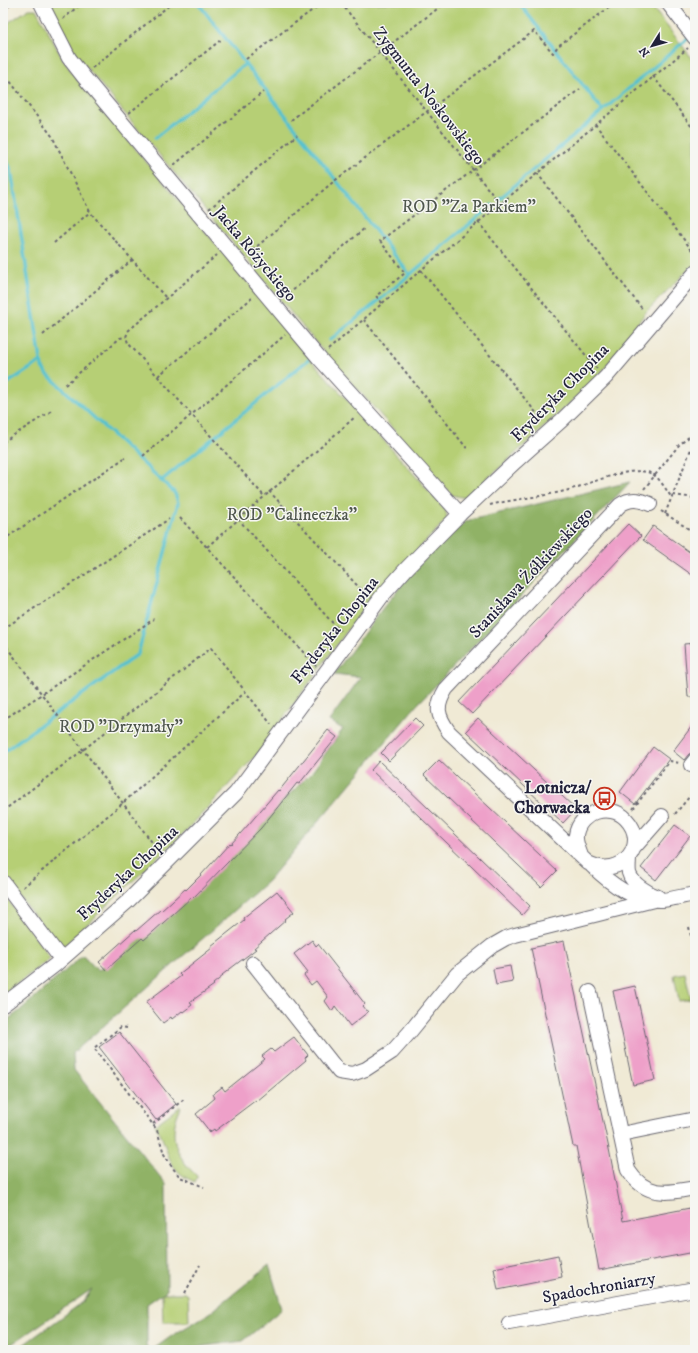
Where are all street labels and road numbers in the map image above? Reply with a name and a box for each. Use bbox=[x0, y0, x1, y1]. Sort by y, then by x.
street label: Zygmunta Noskowskiego bbox=[368, 22, 490, 170]
street label: Jacka Różyckiego bbox=[207, 200, 302, 307]
street label: Fryderyka Chopina bbox=[506, 339, 614, 447]
street label: Stanisława Żółkiewskiego bbox=[464, 503, 598, 643]
street label: Fryderyka Chopina bbox=[286, 571, 384, 688]
street label: Fryderyka Chopina bbox=[73, 820, 184, 925]
street label: Spadochroniarzy bbox=[541, 1267, 658, 1309]

